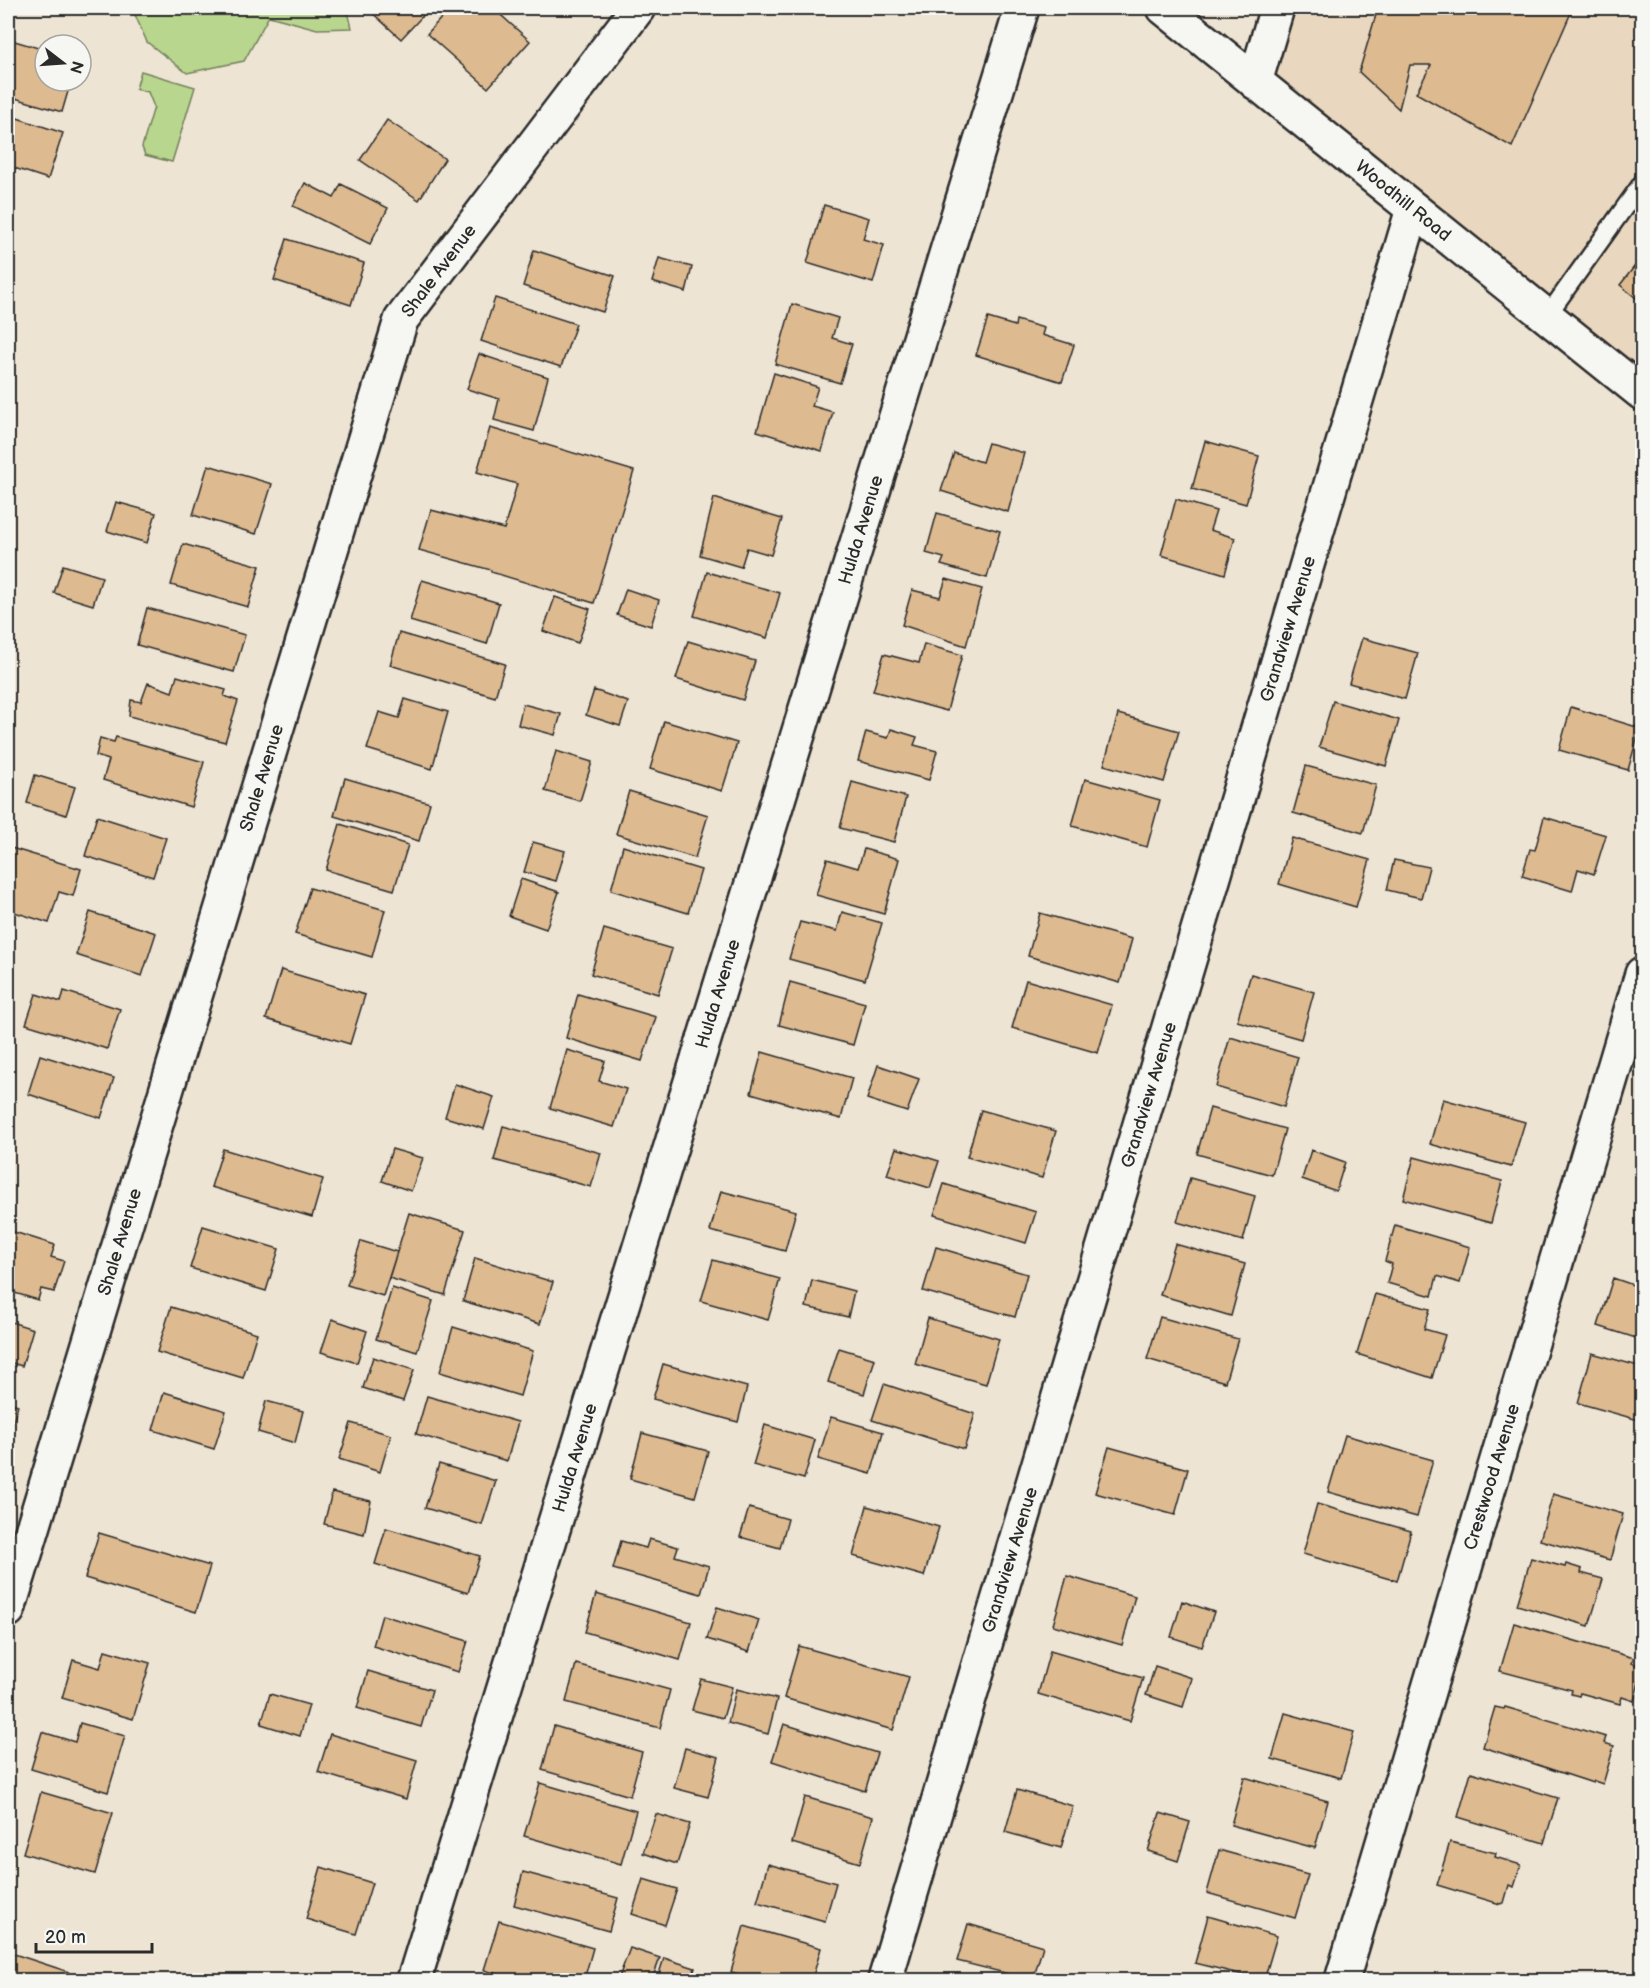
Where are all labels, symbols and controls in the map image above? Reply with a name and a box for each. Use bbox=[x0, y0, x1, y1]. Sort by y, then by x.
north arrow bbox=[33, 33, 93, 93]
text: N bbox=[65, 58, 87, 75]
street label: Woodhill Road bbox=[1351, 156, 1455, 246]
street label: Shale Avenue bbox=[397, 220, 481, 322]
street label: Hulda Avenue bbox=[834, 473, 888, 587]
street label: Grandview Avenue bbox=[1256, 553, 1320, 704]
street label: Shale Avenue bbox=[236, 722, 288, 834]
street label: Hulda Avenue bbox=[691, 937, 745, 1051]
street label: Grandview Avenue bbox=[1117, 1019, 1181, 1170]
street label: Shale Avenue bbox=[94, 1186, 146, 1298]
street label: Hulda Avenue bbox=[548, 1401, 602, 1515]
street label: Crestwood Avenue bbox=[1460, 1401, 1524, 1553]
street label: Grandview Avenue bbox=[978, 1484, 1042, 1635]
scale bar bbox=[36, 1916, 152, 1954]
text: 20 m bbox=[45, 1927, 86, 1948]

